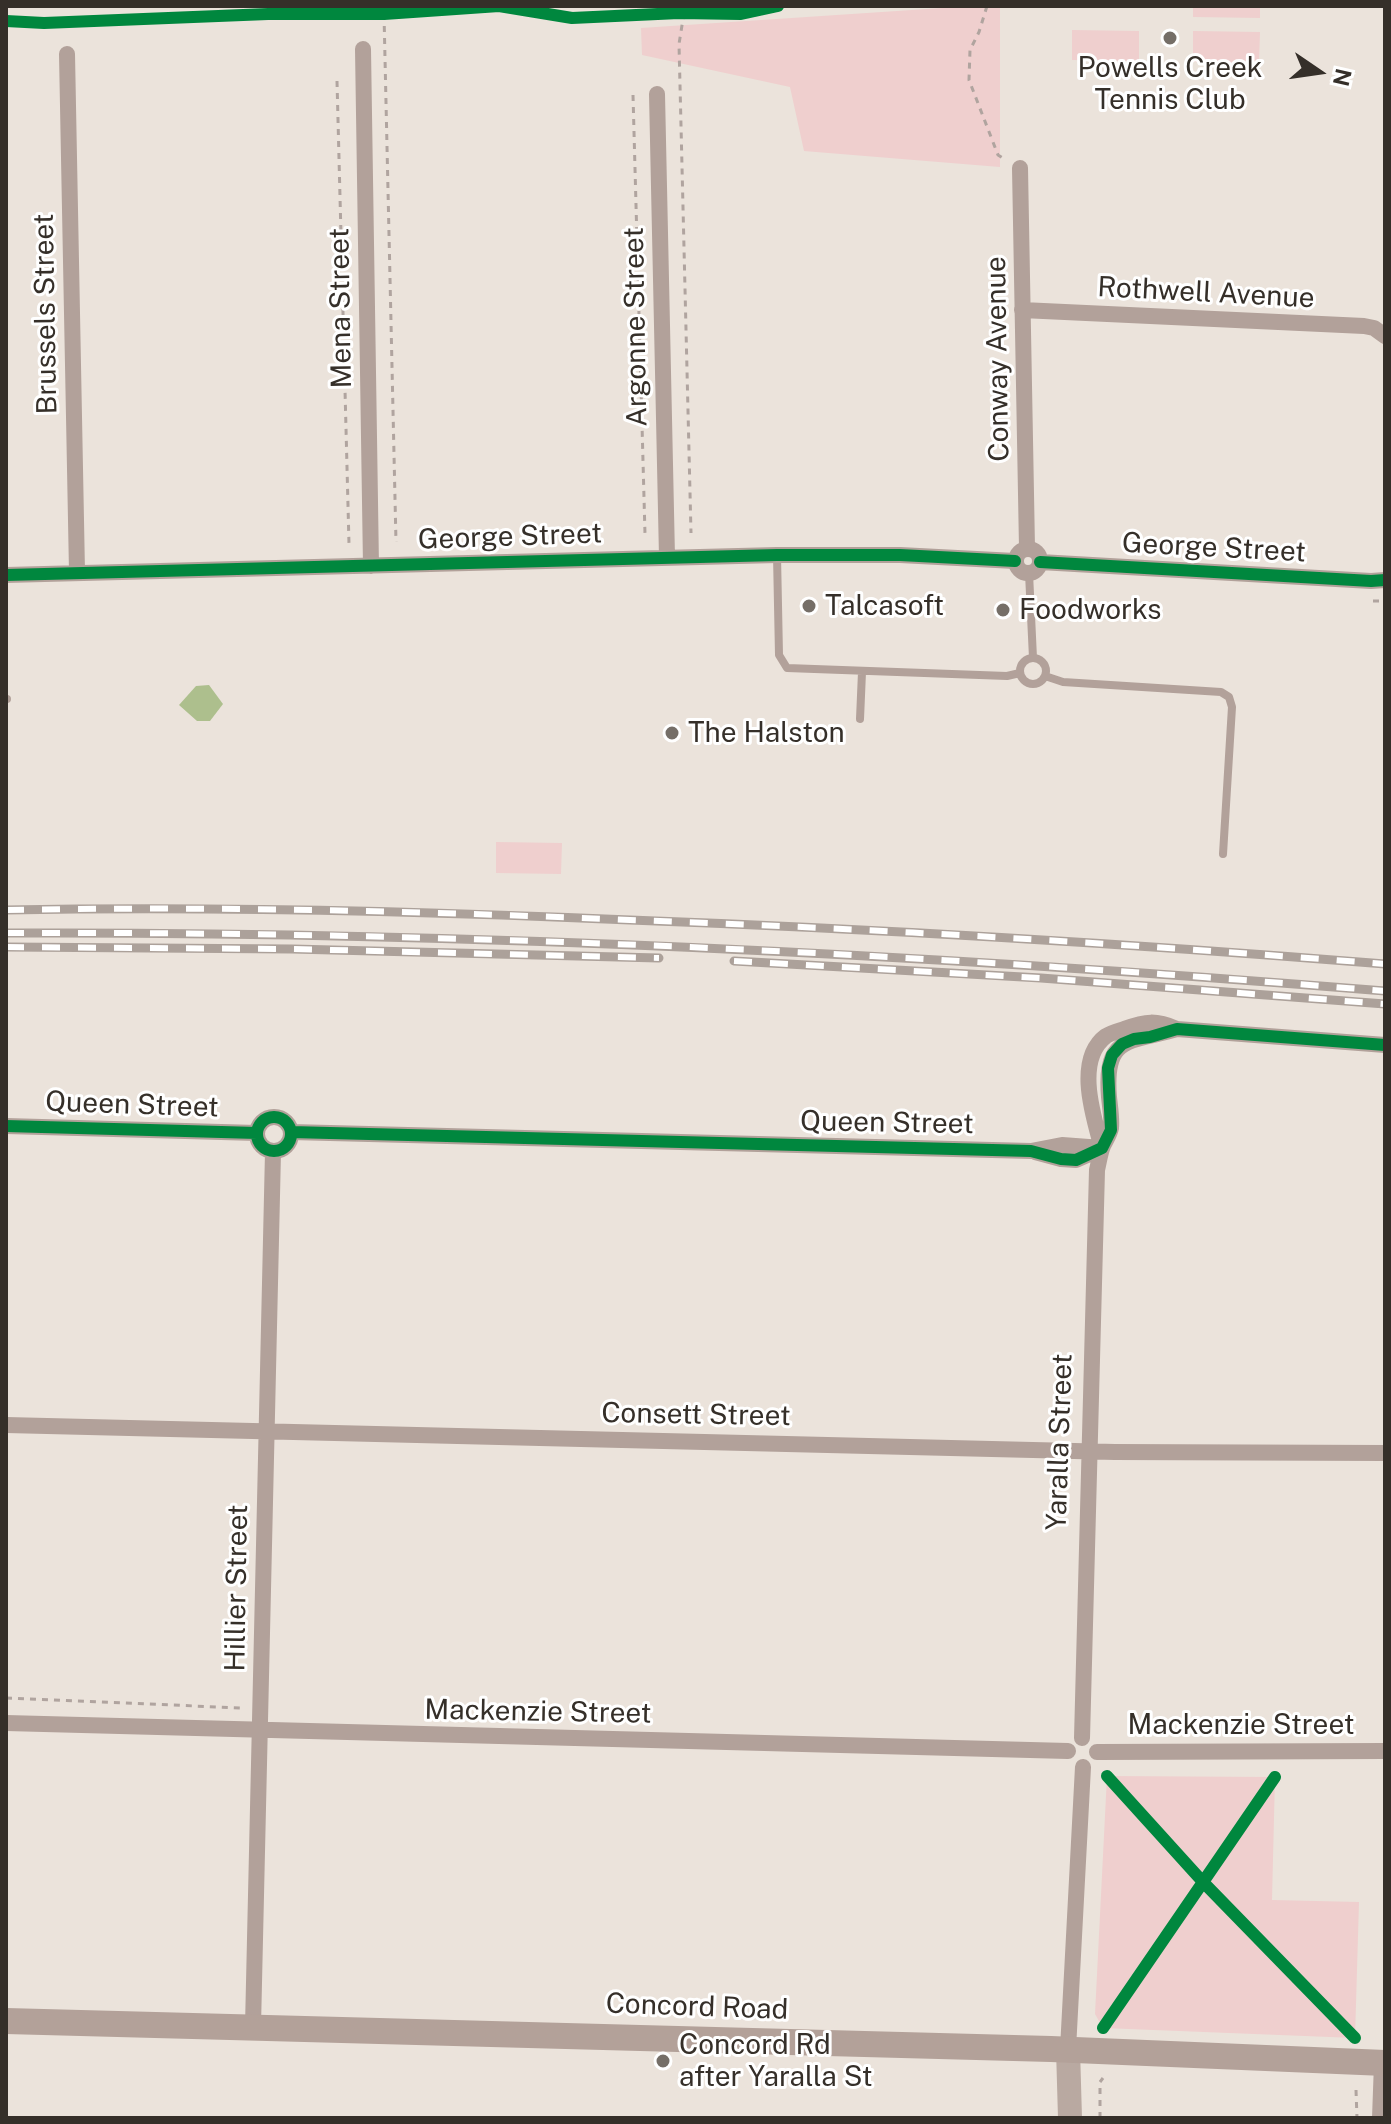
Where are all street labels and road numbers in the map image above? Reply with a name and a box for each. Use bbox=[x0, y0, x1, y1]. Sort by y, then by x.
street label: Brussels Street bbox=[27, 213, 65, 415]
street label: Mena Street bbox=[323, 227, 359, 389]
street label: Argonne Street bbox=[617, 227, 655, 427]
street label: Conway Avenue bbox=[979, 256, 1017, 462]
street label: Rothwell Avenue bbox=[1097, 271, 1315, 315]
street label: George Street bbox=[417, 517, 603, 557]
street label: George Street bbox=[1121, 526, 1307, 570]
street label: Queen Street bbox=[45, 1085, 219, 1125]
street label: Queen Street bbox=[800, 1105, 974, 1141]
street label: Yaralla Street bbox=[1040, 1353, 1080, 1531]
street label: Consett Street bbox=[601, 1397, 791, 1433]
street label: Hillier Street bbox=[219, 1504, 255, 1672]
street label: Mackenzie Street bbox=[424, 1693, 652, 1731]
street label: Mackenzie Street bbox=[1127, 1708, 1355, 1742]
street label: Concord Road bbox=[605, 1987, 789, 2027]

